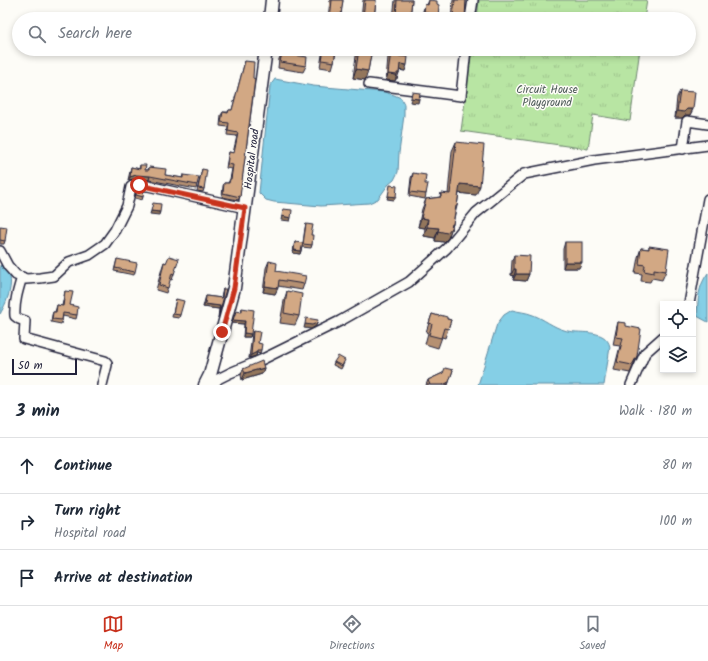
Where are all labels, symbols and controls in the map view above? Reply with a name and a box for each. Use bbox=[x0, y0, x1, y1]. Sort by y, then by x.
search box bbox=[12, 12, 696, 56]
text: Search here bbox=[58, 22, 132, 46]
icon: search bbox=[26, 23, 48, 45]
park label: Circuit House Playground bbox=[516, 81, 578, 112]
street label: Hospital road bbox=[239, 127, 265, 190]
route start bbox=[130, 176, 148, 194]
map controls bbox=[660, 301, 696, 373]
button: locate bbox=[660, 301, 696, 337]
route end bbox=[213, 323, 231, 341]
button: layers bbox=[660, 337, 696, 373]
scale bar bbox=[12, 357, 77, 376]
text: 50 m bbox=[18, 357, 43, 375]
text: 3 min bbox=[16, 398, 60, 425]
text: Walk · 180 m bbox=[619, 401, 692, 422]
text: Continue bbox=[54, 454, 112, 478]
icon: ahead bbox=[16, 455, 38, 477]
text: 80 m bbox=[662, 455, 692, 476]
text: Turn right bbox=[54, 499, 121, 523]
icon: right bbox=[16, 511, 38, 533]
text: 100 m bbox=[659, 511, 692, 532]
text: Hospital road bbox=[54, 523, 126, 544]
text: Arrive at destination bbox=[54, 566, 193, 590]
icon: arrive bbox=[16, 567, 38, 589]
tab: Map bbox=[102, 613, 124, 655]
tab: Directions bbox=[329, 613, 375, 655]
tab: Saved bbox=[580, 613, 606, 655]

